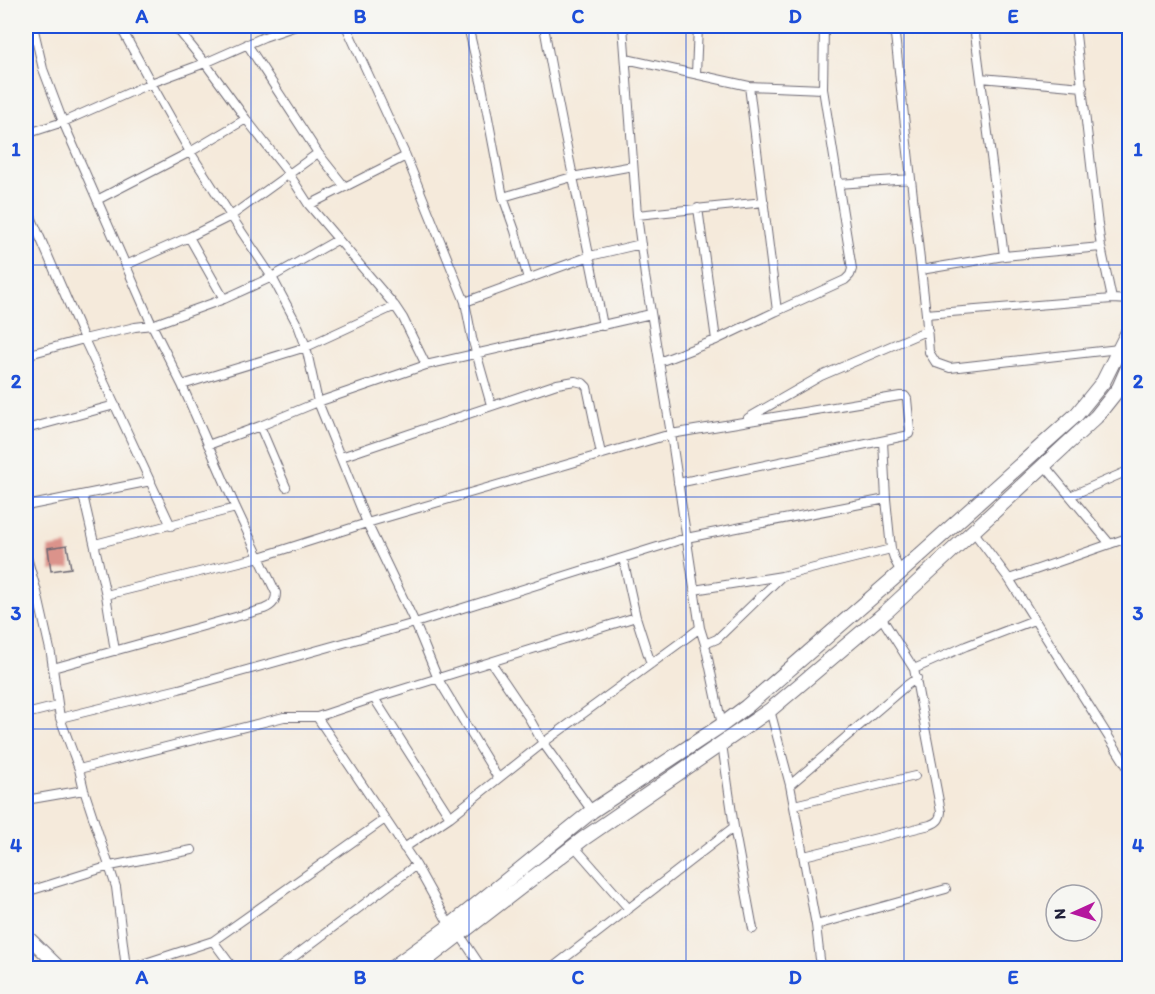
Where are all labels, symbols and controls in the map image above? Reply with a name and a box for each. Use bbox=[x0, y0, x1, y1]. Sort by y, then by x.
text: A bbox=[135, 4, 149, 28]
text: B bbox=[354, 4, 367, 28]
text: C bbox=[572, 4, 585, 28]
text: D bbox=[788, 4, 802, 28]
text: E bbox=[1007, 4, 1019, 28]
text: 1 bbox=[11, 137, 21, 161]
text: 1 bbox=[1133, 137, 1143, 161]
text: 2 bbox=[11, 369, 22, 393]
text: 2 bbox=[1133, 369, 1144, 393]
text: 3 bbox=[11, 601, 22, 625]
text: 3 bbox=[1133, 601, 1144, 625]
text: 4 bbox=[10, 833, 22, 857]
text: 4 bbox=[1132, 833, 1144, 857]
north arrow bbox=[1044, 883, 1104, 943]
text: N bbox=[1050, 908, 1069, 920]
text: A bbox=[135, 965, 149, 989]
text: B bbox=[354, 965, 367, 989]
text: C bbox=[572, 965, 585, 989]
text: D bbox=[788, 965, 802, 989]
text: E bbox=[1007, 965, 1019, 989]

